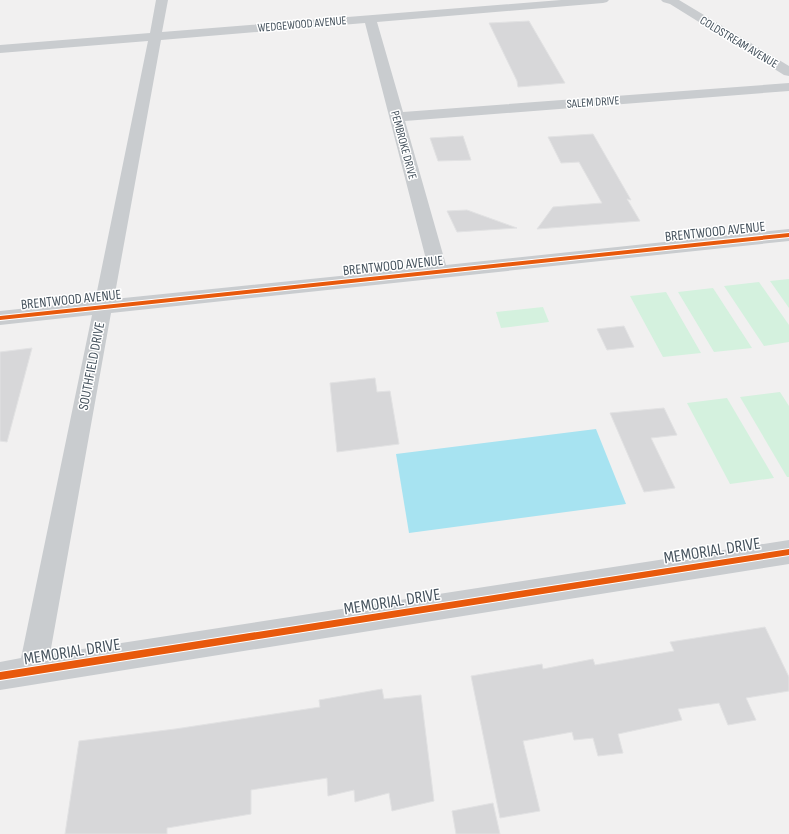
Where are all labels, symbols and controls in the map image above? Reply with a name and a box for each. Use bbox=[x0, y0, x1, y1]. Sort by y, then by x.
street label: WEDGEWOOD AVENUE bbox=[257, 13, 347, 36]
street label: COLDSTREAM AVENUE bbox=[697, 13, 781, 72]
street label: SALEM DRIVE bbox=[566, 93, 620, 112]
street label: PEMBROKE DRIVE bbox=[387, 109, 420, 181]
street label: BRENTWOOD AVENUE bbox=[664, 218, 766, 245]
street label: BRENTWOOD AVENUE bbox=[342, 252, 444, 279]
street label: BRENTWOOD AVENUE bbox=[20, 286, 122, 313]
street label: SOUTHFIELD DRIVE bbox=[75, 320, 108, 412]
street label: MEMORIAL DRIVE bbox=[662, 533, 762, 568]
street label: MEMORIAL DRIVE bbox=[342, 584, 442, 619]
street label: MEMORIAL DRIVE bbox=[22, 634, 122, 669]

